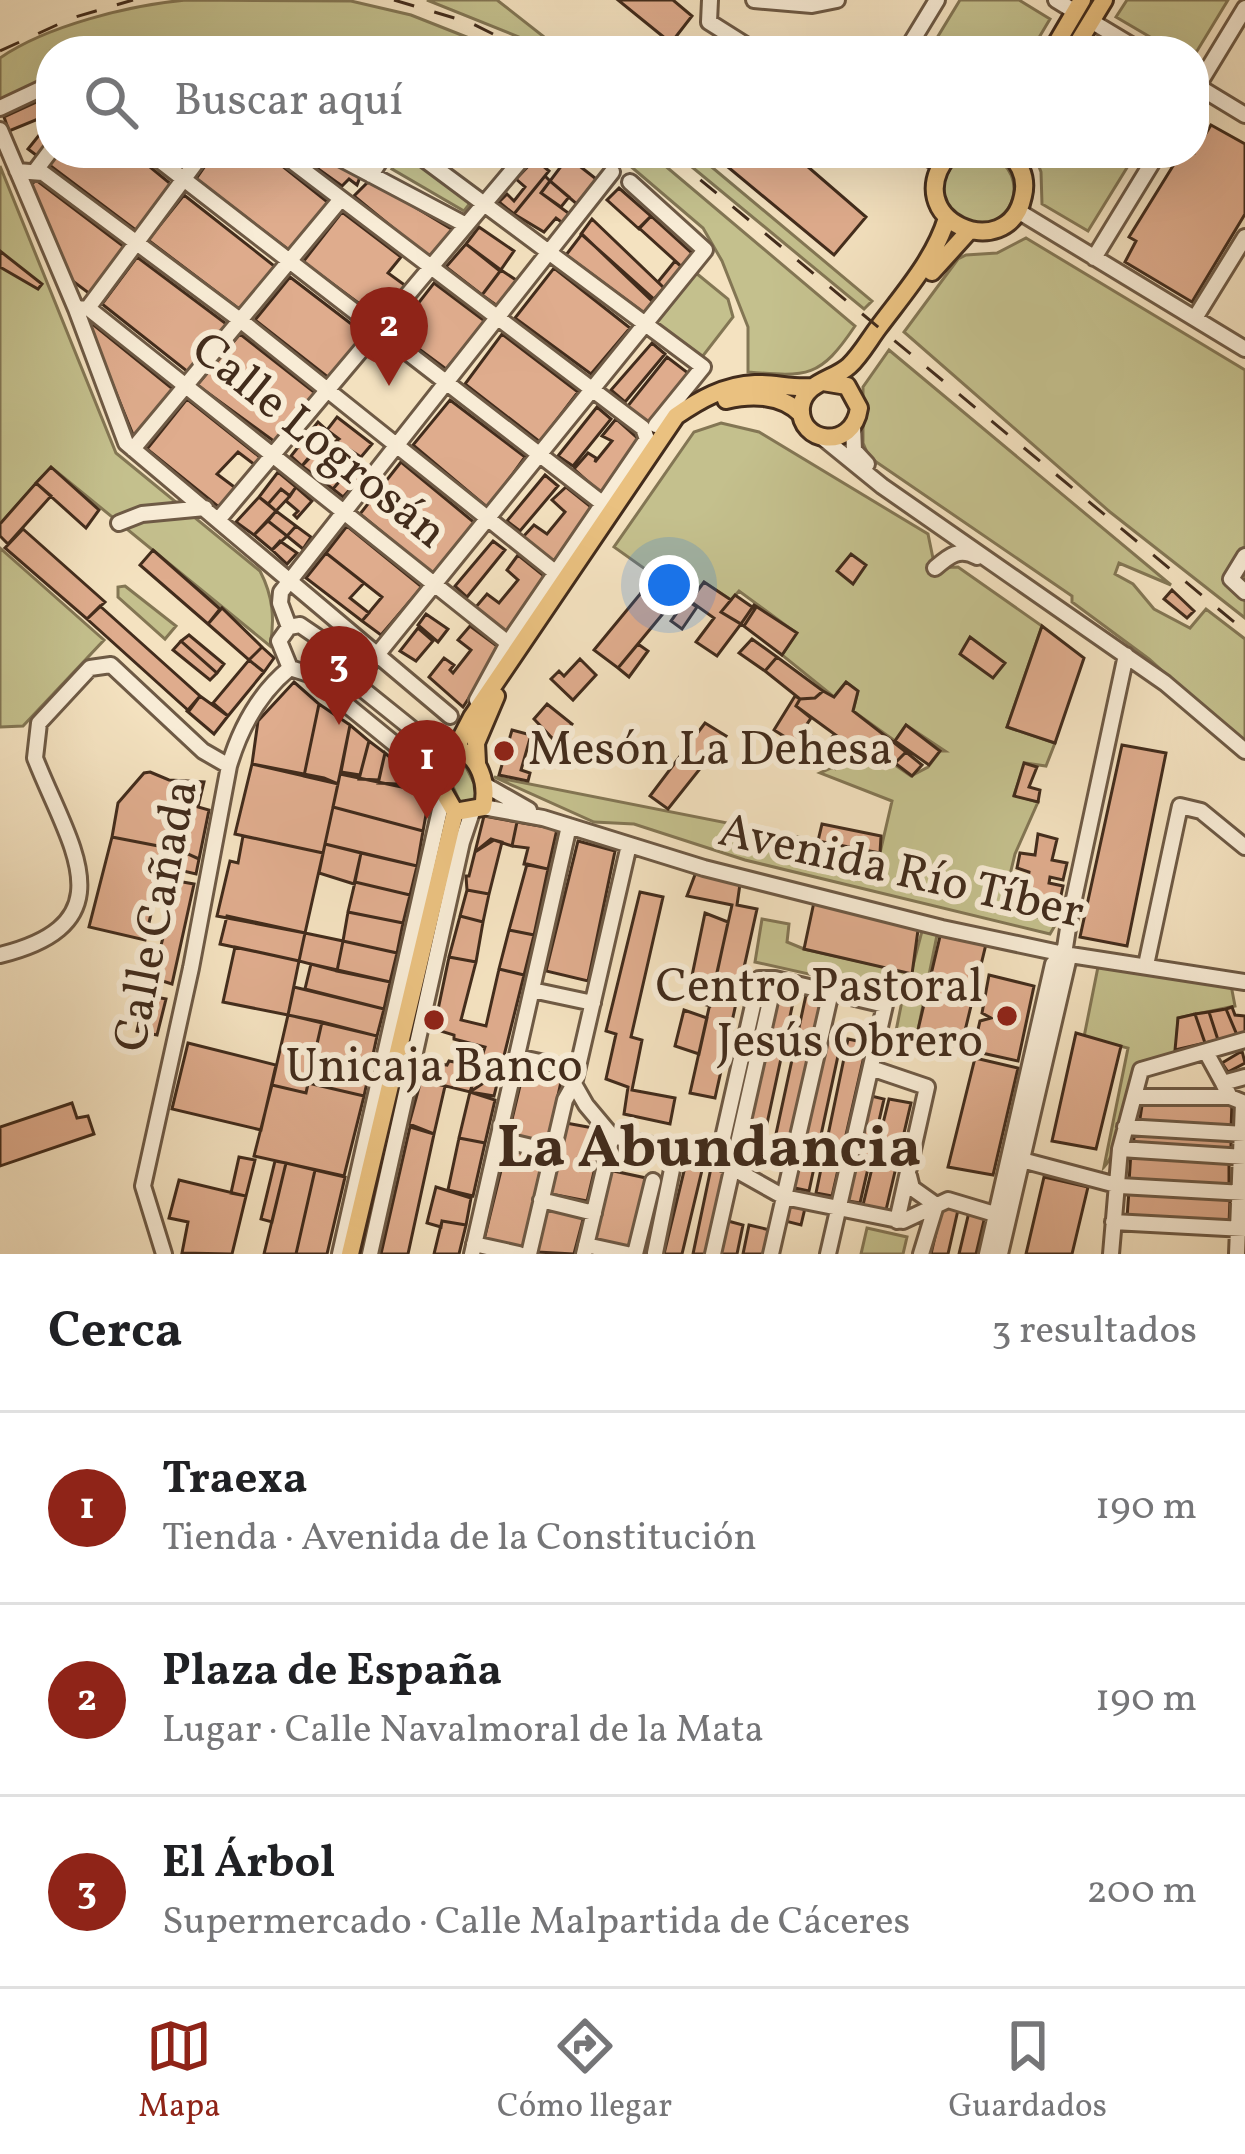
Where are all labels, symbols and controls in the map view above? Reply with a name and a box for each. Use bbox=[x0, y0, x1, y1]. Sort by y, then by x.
search box bbox=[36, 36, 1209, 168]
icon: search bbox=[78, 69, 144, 135]
text: Buscar aquí bbox=[174, 71, 403, 134]
pin: 2 bbox=[350, 287, 428, 386]
street label: Calle Logrosán bbox=[176, 318, 460, 566]
your location bbox=[639, 555, 699, 615]
pin: 3 bbox=[300, 626, 378, 725]
place label: Mesón La Dehesa bbox=[528, 718, 893, 785]
pin: 1 bbox=[388, 720, 466, 819]
marker: Mesón La Dehesa bbox=[491, 738, 517, 764]
street label: Calle Cañada bbox=[99, 775, 217, 1057]
street label: Avenida Río Tíber bbox=[712, 798, 1090, 948]
place label: Centro Pastoral Jesús Obrero bbox=[656, 955, 983, 1077]
marker: Centro Pastoral Jesús Obrero bbox=[994, 1003, 1020, 1029]
marker: Unicaja Banco bbox=[421, 1007, 447, 1033]
place label: Unicaja Banco bbox=[285, 1035, 583, 1102]
district label: La Abundancia bbox=[497, 1109, 921, 1192]
text: Cerca bbox=[48, 1297, 183, 1368]
text: 3 resultados bbox=[991, 1305, 1197, 1359]
text: Traexa bbox=[162, 1449, 307, 1512]
text: 1 bbox=[79, 1481, 95, 1535]
text: 190 m bbox=[1095, 1481, 1197, 1535]
text: Tienda · Avenida de la Constitución bbox=[162, 1512, 757, 1566]
text: Plaza de España bbox=[162, 1641, 502, 1704]
text: 2 bbox=[77, 1673, 97, 1727]
text: 190 m bbox=[1095, 1673, 1197, 1727]
text: Lugar · Calle Navalmoral de la Mata bbox=[162, 1704, 764, 1758]
text: El Árbol bbox=[162, 1833, 335, 1896]
text: 3 bbox=[77, 1865, 97, 1919]
text: 200 m bbox=[1086, 1865, 1197, 1919]
text: Supermercado · Calle Malpartida de Cáceres bbox=[162, 1896, 910, 1950]
tab: Mapa bbox=[138, 2013, 221, 2131]
tab: Cómo llegar bbox=[497, 2013, 672, 2131]
tab: Guardados bbox=[948, 2013, 1107, 2131]

